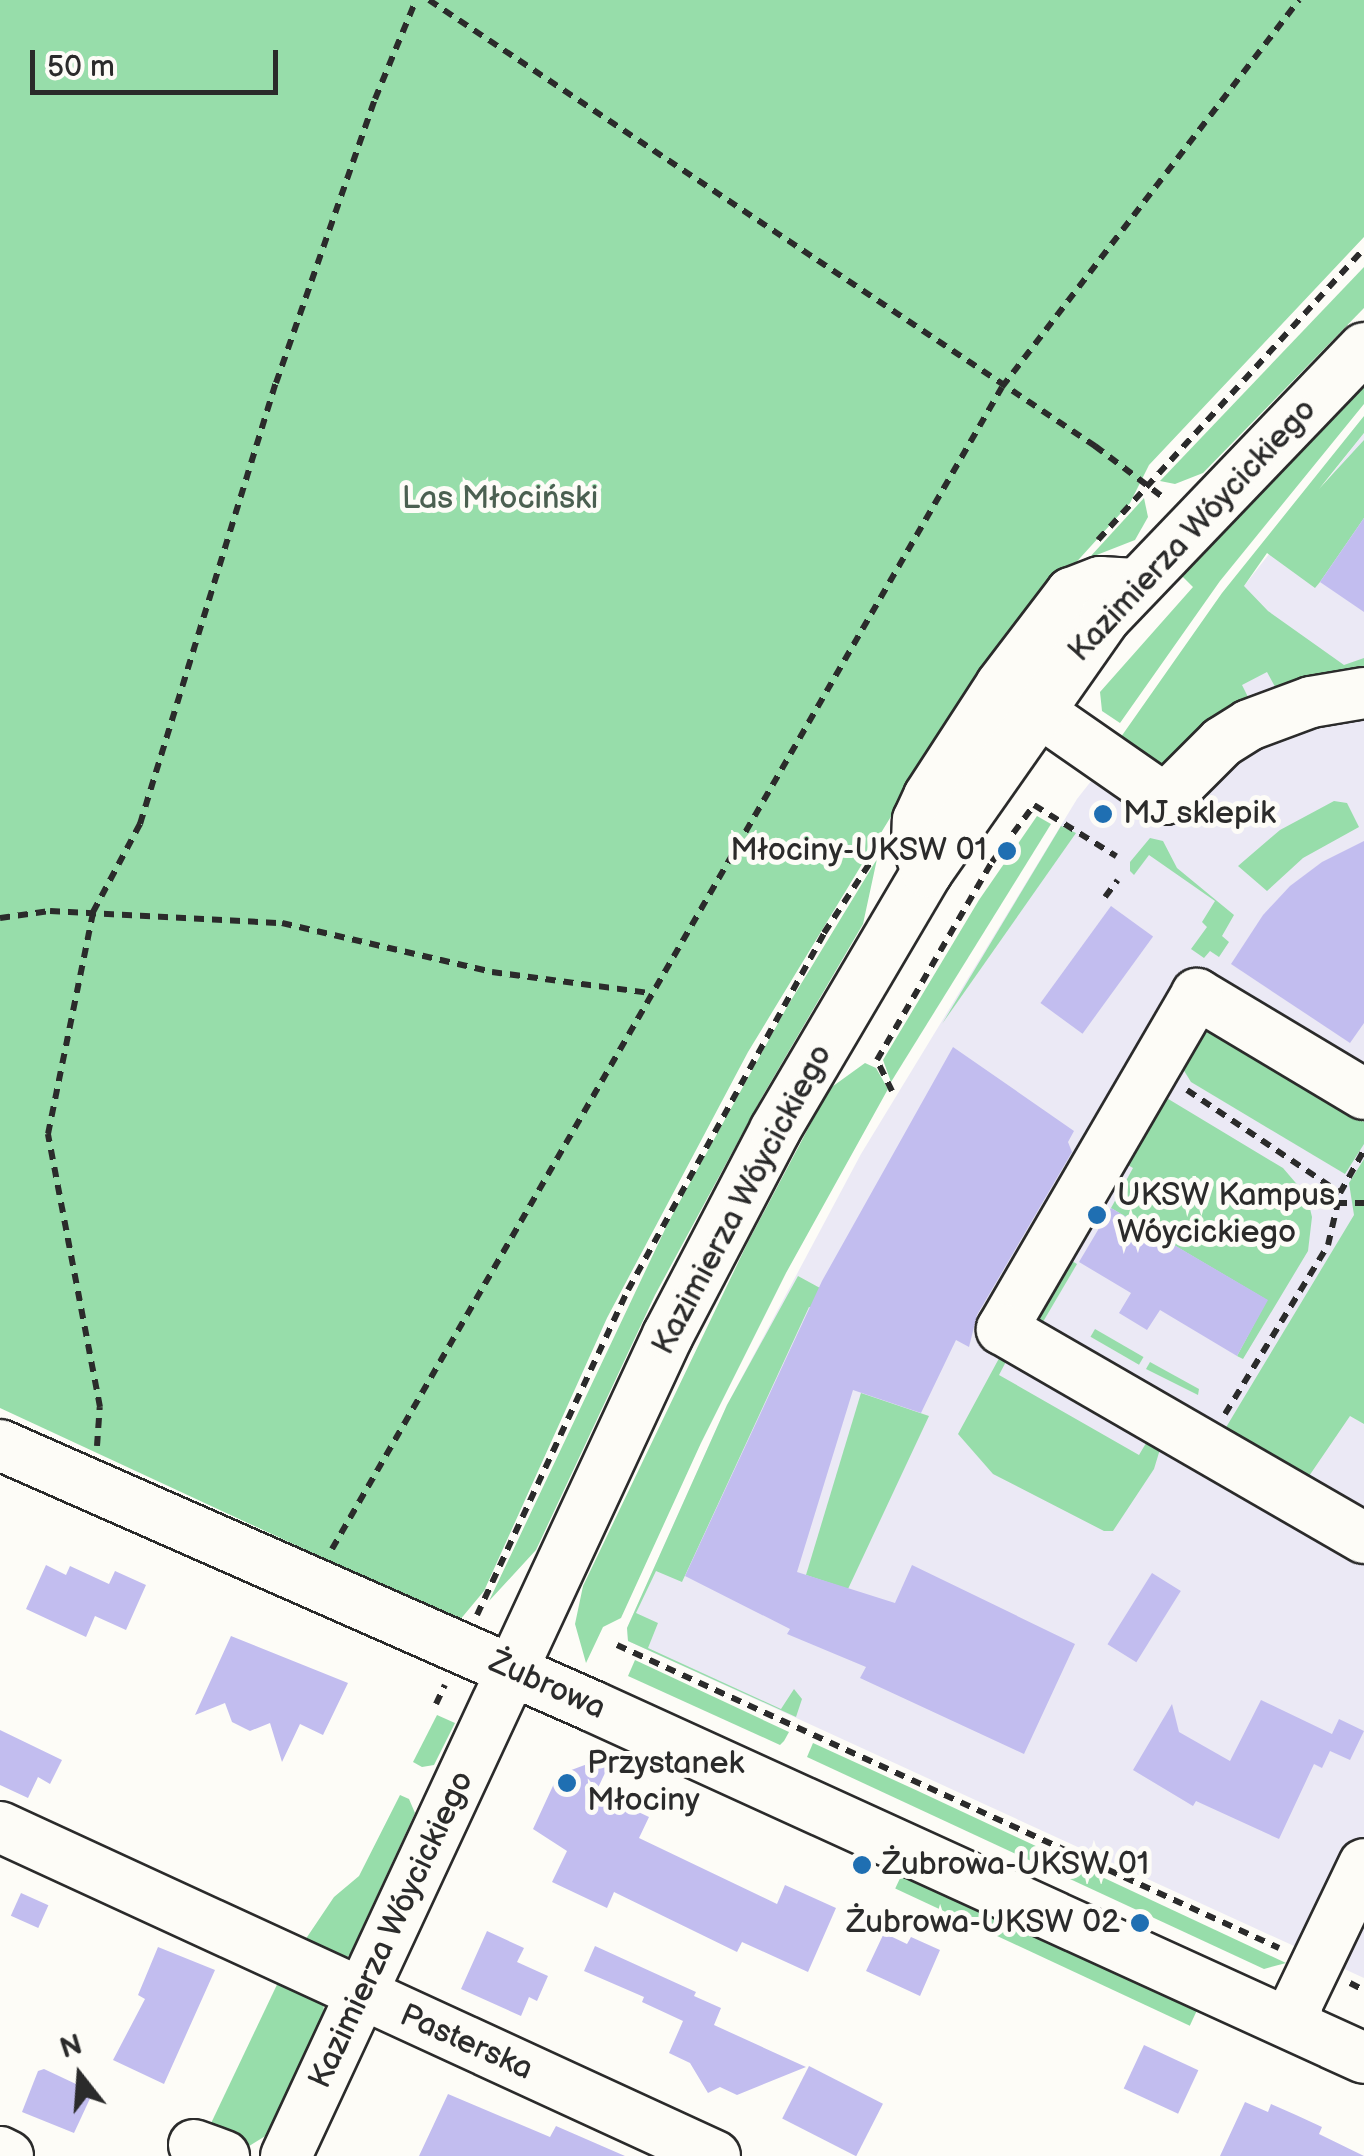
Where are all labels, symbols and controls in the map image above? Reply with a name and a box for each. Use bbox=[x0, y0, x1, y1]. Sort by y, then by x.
scale bar bbox=[35, 30, 282, 92]
text: 50 m bbox=[47, 49, 115, 85]
street label: Kazimierza Wóycickiego bbox=[1061, 391, 1325, 671]
park label: Las Młociński bbox=[402, 480, 598, 518]
place label: MJ sklepik bbox=[1123, 795, 1276, 833]
marker: MJ sklepik bbox=[1092, 803, 1114, 825]
place label: Młociny-UKSW 01 bbox=[730, 832, 987, 870]
marker: Młociny-UKSW 01 bbox=[996, 840, 1018, 862]
street label: Kazimierza Wóycickiego bbox=[645, 1038, 841, 1362]
place label: UKSW Kampus Wóycickiego bbox=[1117, 1178, 1335, 1253]
marker: UKSW Kampus Wóycickiego bbox=[1086, 1204, 1108, 1226]
street label: Żubrowa bbox=[483, 1643, 611, 1729]
place label: Przystanek Młociny bbox=[587, 1746, 744, 1821]
street label: Kazimierza Wóycickiego bbox=[301, 1765, 483, 2095]
marker: Przystanek Młociny bbox=[556, 1772, 578, 1794]
place label: Żubrowa-UKSW 01 bbox=[882, 1846, 1149, 1884]
marker: Żubrowa-UKSW 01 bbox=[851, 1854, 873, 1876]
place label: Żubrowa-UKSW 02 bbox=[846, 1904, 1120, 1942]
marker: Żubrowa-UKSW 02 bbox=[1129, 1912, 1151, 1934]
street label: Pasterska bbox=[394, 1997, 538, 2089]
north arrow bbox=[30, 2026, 130, 2126]
text: N bbox=[56, 2028, 86, 2066]

